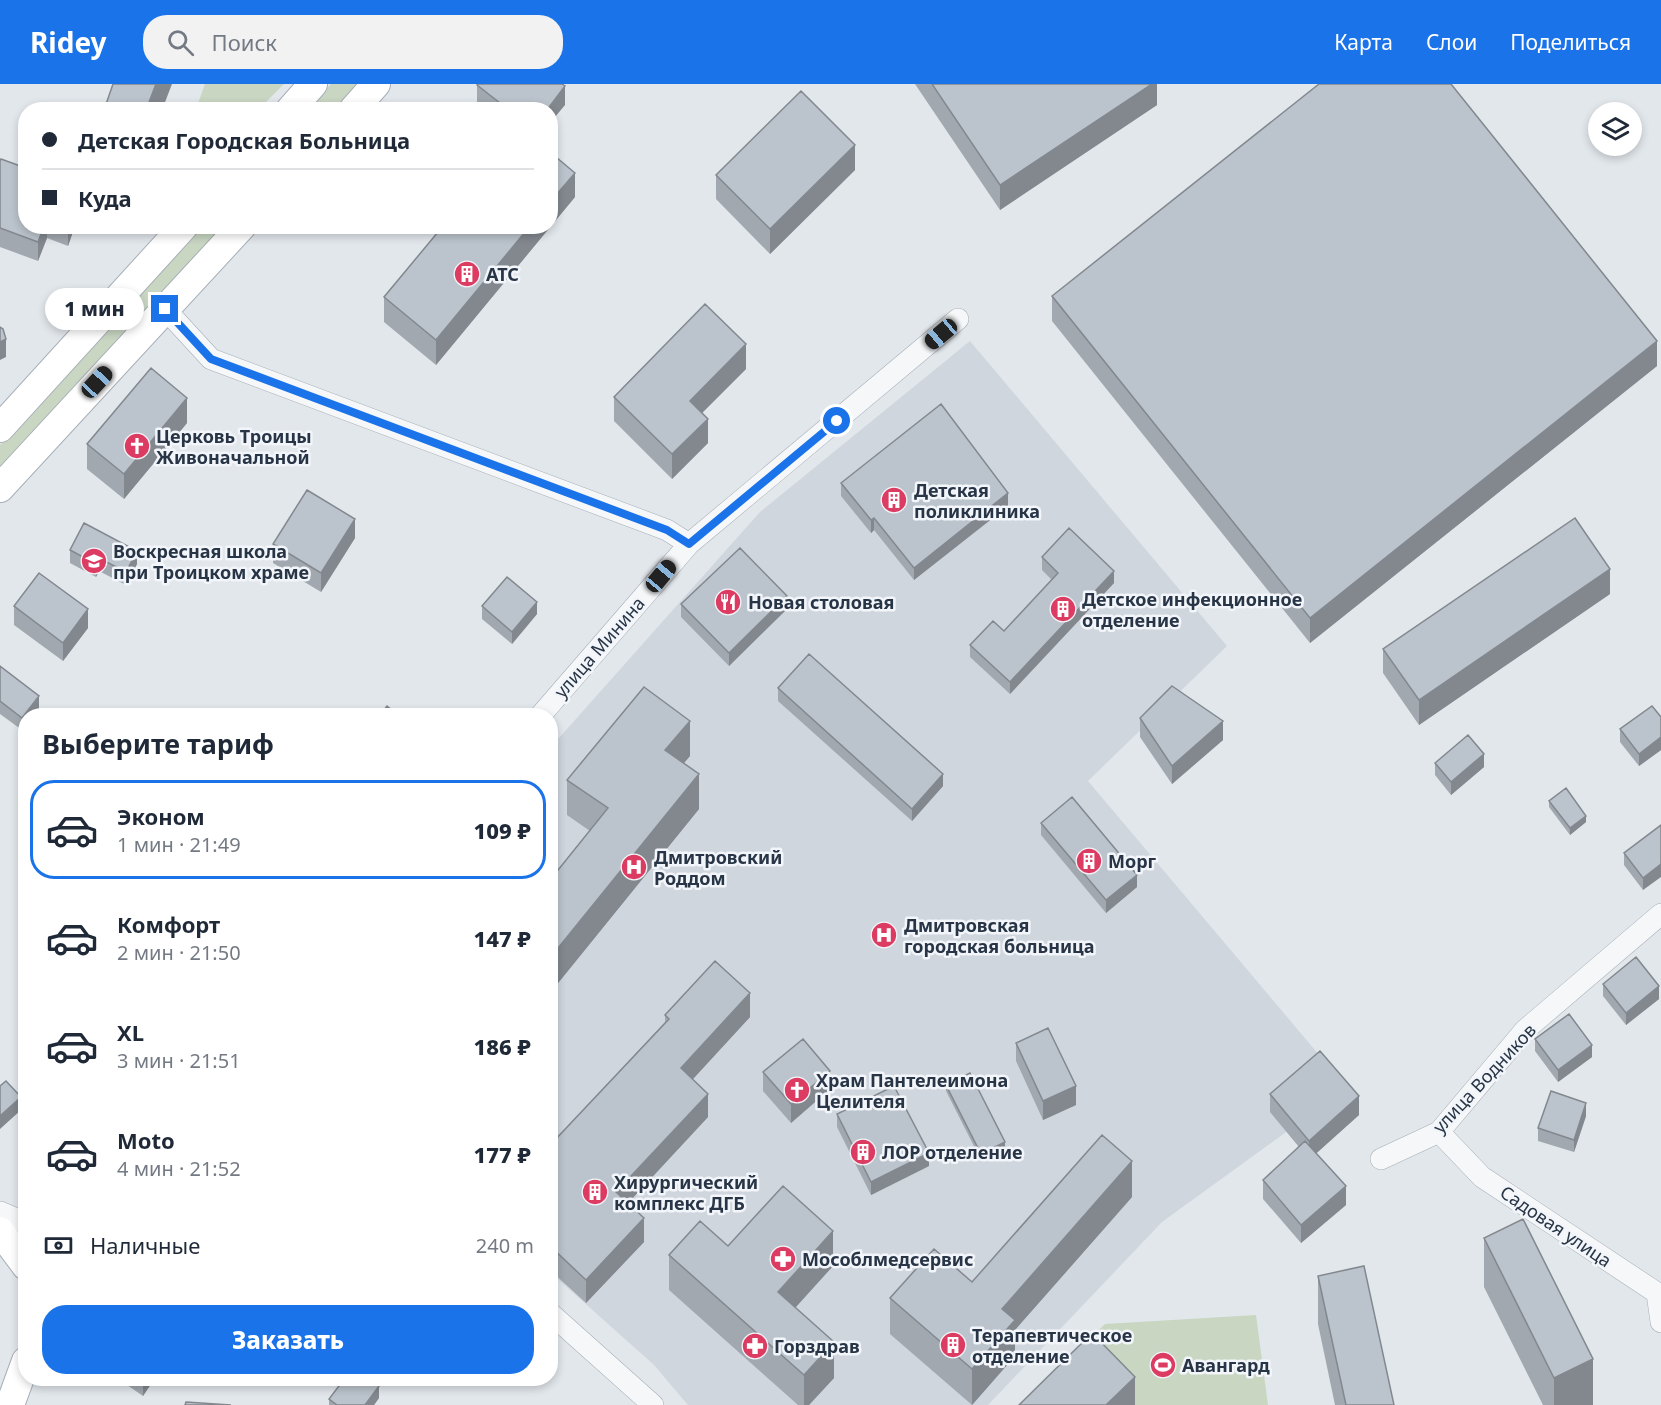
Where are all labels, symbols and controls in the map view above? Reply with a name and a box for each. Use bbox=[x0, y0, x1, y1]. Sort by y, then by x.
search box bbox=[143, 15, 563, 69]
text: Ridey bbox=[30, 23, 107, 61]
icon: search bbox=[164, 26, 197, 59]
text: Поиск bbox=[212, 27, 277, 57]
text: Карта bbox=[1334, 28, 1393, 56]
text: Слои bbox=[1426, 28, 1477, 56]
text: Поделиться bbox=[1510, 28, 1631, 56]
map controls bbox=[1588, 102, 1642, 156]
button: layers bbox=[1588, 102, 1642, 156]
text: Детская Городская Больница bbox=[78, 125, 410, 155]
text: Куда bbox=[78, 183, 132, 213]
building icon: АТС bbox=[452, 259, 482, 289]
place label: АТС bbox=[486, 262, 519, 286]
callout: 1 мин bbox=[45, 288, 144, 330]
text: 1 мин bbox=[64, 295, 125, 322]
route end bbox=[151, 295, 178, 322]
car bbox=[921, 316, 961, 352]
car bbox=[78, 363, 116, 401]
route start bbox=[823, 407, 850, 434]
place label: Церковь Троицы Живоначальной bbox=[156, 424, 312, 469]
church icon: Церковь Троицы Живоначальной bbox=[122, 431, 152, 461]
place label: Детская поликлиника bbox=[914, 478, 1040, 523]
building icon: Детская поликлиника bbox=[879, 485, 909, 515]
place label: Воскресная школа при Троицком храме bbox=[113, 539, 309, 584]
school or university icon: Воскресная школа при Троицком храме bbox=[79, 546, 109, 576]
car bbox=[643, 556, 679, 596]
restaurant icon: Новая столовая bbox=[713, 587, 743, 617]
place label: Детское инфекционное отделение bbox=[1082, 587, 1302, 632]
place label: Новая столовая bbox=[748, 590, 894, 614]
street label: улица Минина bbox=[548, 591, 650, 703]
building icon: Детское инфекционное отделение bbox=[1048, 594, 1078, 624]
text: Выберите тариф bbox=[42, 725, 274, 762]
text: Эконом bbox=[117, 801, 205, 831]
icon: car bbox=[45, 803, 99, 857]
text: 109 ₽ bbox=[474, 815, 531, 845]
text: 1 мин · 21:49 bbox=[117, 831, 241, 858]
place label: Дмитровский Роддом bbox=[654, 845, 782, 890]
building icon: Морг bbox=[1074, 846, 1104, 876]
place label: Морг bbox=[1108, 849, 1157, 873]
hospital icon: Дмитровский Роддом bbox=[619, 852, 649, 882]
text: Комфорт bbox=[117, 909, 220, 939]
icon: car bbox=[45, 911, 99, 965]
place label: Дмитровская городская больница bbox=[904, 913, 1095, 958]
hospital icon: Дмитровская городская больница bbox=[869, 920, 899, 950]
text: 147 ₽ bbox=[474, 923, 531, 953]
text: 2 мин · 21:50 bbox=[117, 939, 241, 966]
text: XL bbox=[117, 1017, 144, 1047]
street label: улица Водников bbox=[1427, 1018, 1541, 1138]
icon: car bbox=[45, 1019, 99, 1073]
text: 186 ₽ bbox=[474, 1031, 531, 1061]
text: 3 мин · 21:51 bbox=[117, 1047, 241, 1074]
place label: Храм Пантелеимона Целителя bbox=[816, 1068, 1008, 1113]
church icon: Храм Пантелеимона Целителя bbox=[782, 1075, 812, 1105]
text: Moto bbox=[117, 1125, 175, 1155]
icon: car bbox=[45, 1127, 99, 1181]
building icon: ЛОР отделение bbox=[848, 1137, 878, 1167]
text: 177 ₽ bbox=[474, 1139, 531, 1169]
place label: ЛОР отделение bbox=[882, 1140, 1023, 1164]
text: 4 мин · 21:52 bbox=[117, 1155, 241, 1182]
place label: Хирургический комплекс ДГБ bbox=[614, 1170, 758, 1215]
building icon: Хирургический комплекс ДГБ bbox=[580, 1177, 610, 1207]
street label: Садовая улица bbox=[1496, 1180, 1616, 1272]
icon: cash bbox=[42, 1229, 75, 1262]
text: Наличные bbox=[90, 1230, 200, 1260]
text: 240 m bbox=[476, 1232, 534, 1259]
pharmacy icon: Мособлмедсервис bbox=[768, 1244, 798, 1274]
place label: Мособлмедсервис bbox=[802, 1247, 973, 1271]
button: Заказать bbox=[42, 1305, 534, 1374]
place label: Терапевтическое отделение bbox=[972, 1323, 1132, 1368]
building icon: Терапевтическое отделение bbox=[938, 1330, 968, 1360]
pharmacy icon: Горздрав bbox=[740, 1331, 770, 1361]
place label: Горздрав bbox=[774, 1334, 860, 1358]
sports icon: Авангард bbox=[1148, 1350, 1178, 1380]
place label: Авангард bbox=[1182, 1353, 1270, 1377]

